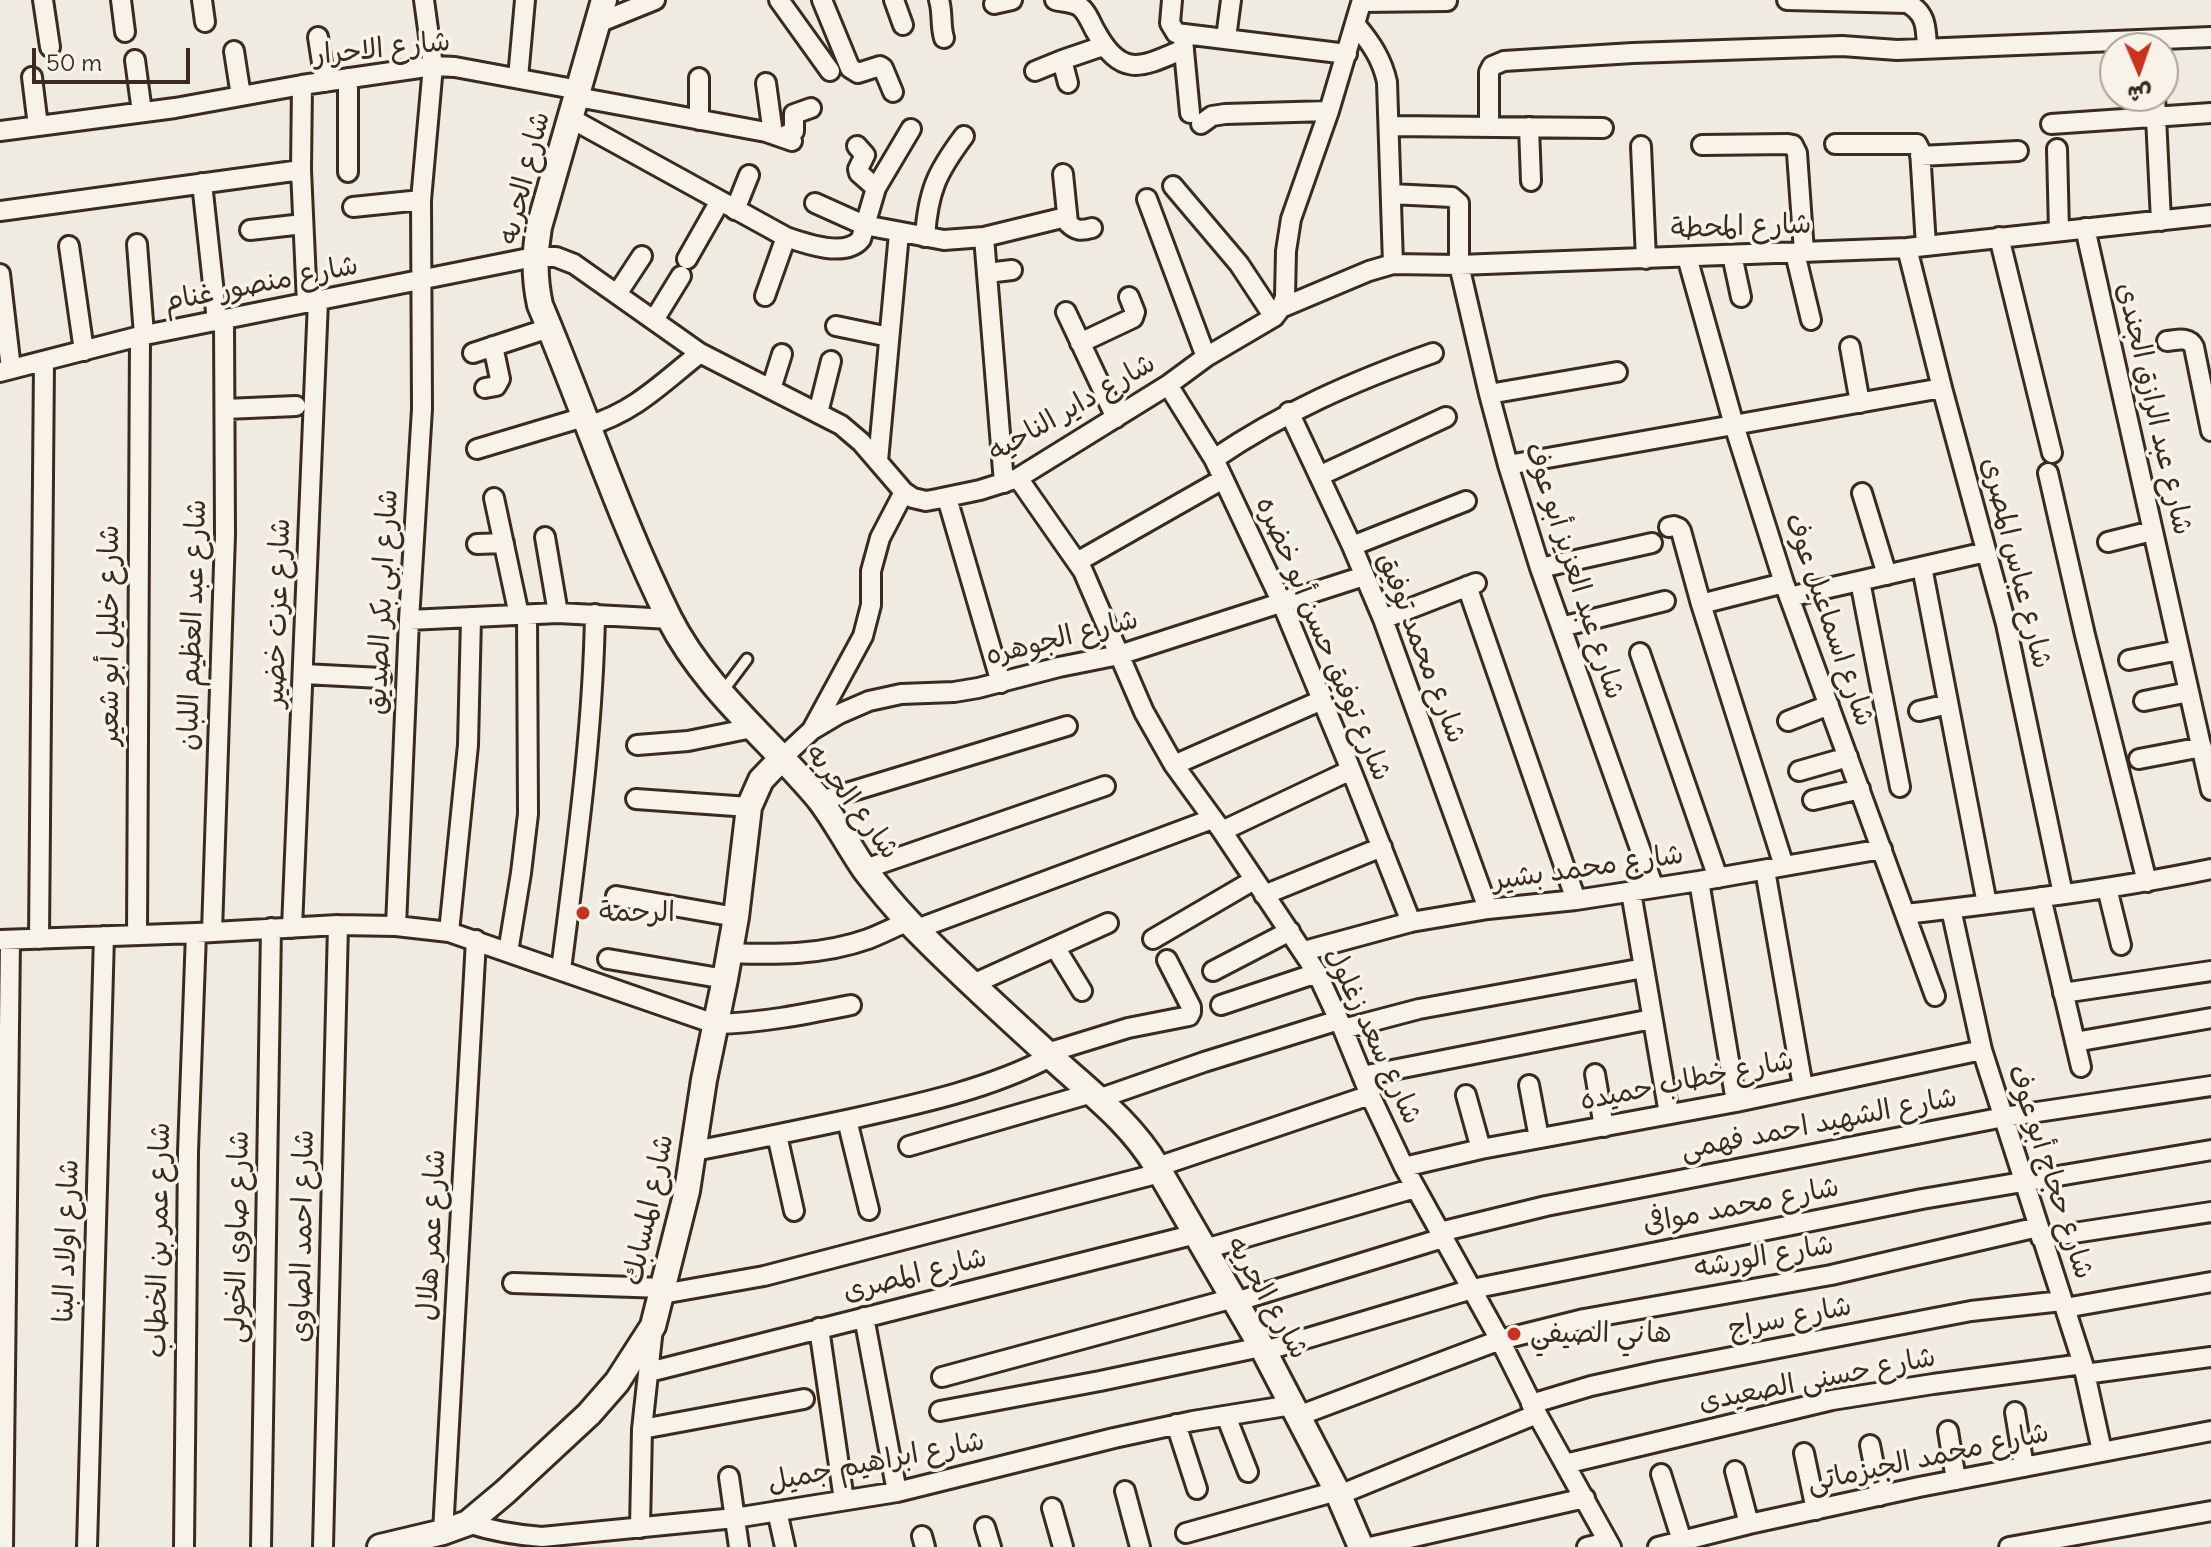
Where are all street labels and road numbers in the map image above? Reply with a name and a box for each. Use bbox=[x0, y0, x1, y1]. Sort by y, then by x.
street label: شارع الاحرار bbox=[312, 25, 452, 73]
street label: شارع الحريه bbox=[492, 108, 558, 248]
street label: شارع المحطة bbox=[1670, 208, 1812, 246]
street label: شارع منصور غنام bbox=[161, 249, 361, 319]
street label: شارع عبد الرازق الجندى bbox=[2109, 280, 2199, 538]
street label: شارع داير الناحيه bbox=[983, 347, 1161, 469]
street label: شارع عبد العزيز أبو عوف bbox=[1517, 438, 1631, 704]
street label: شارع عباس المصرى bbox=[1974, 454, 2058, 672]
street label: شارع ابى بكر الصديق bbox=[360, 488, 406, 716]
street label: شارع توفيق حسن أبو خضره bbox=[1248, 492, 1398, 786]
street label: شارع عبد العظيم اللبان bbox=[172, 499, 214, 751]
street label: شارع اسماعيل عوف bbox=[1777, 509, 1881, 731]
street label: شارع عزت خضير bbox=[258, 518, 298, 708]
street label: شارع خليل أبو شعير bbox=[93, 525, 127, 745]
street label: شارع محمد توفيق bbox=[1369, 548, 1473, 748]
street label: شارع الجوهره bbox=[982, 603, 1142, 673]
street label: شارع الحريه bbox=[798, 738, 906, 866]
street label: شارع محمد بشير bbox=[1490, 838, 1686, 898]
street label: شارع سعد زغلول bbox=[1317, 942, 1429, 1130]
street label: شارع خطاب حميده bbox=[1577, 1044, 1797, 1118]
street label: شارع حجاج أبو عوف bbox=[2000, 1061, 2100, 1283]
street label: شارع الشهيد احمد فهمى bbox=[1678, 1081, 1960, 1167]
street label: شارع عمر بن الخطاب bbox=[140, 1122, 178, 1358]
street label: شارع احمد الصاوى bbox=[284, 1129, 322, 1343]
street label: شارع صاوى الخولى bbox=[219, 1130, 257, 1344]
street label: شارع المسابك bbox=[617, 1131, 681, 1289]
street label: شارع عمر هلال bbox=[411, 1148, 453, 1322]
street label: شارع اولاد البنا bbox=[47, 1159, 87, 1323]
street label: شارع محمد موافى bbox=[1640, 1171, 1842, 1241]
street label: شارع الورشه bbox=[1692, 1228, 1836, 1286]
street label: شارع الحريه bbox=[1219, 1231, 1315, 1365]
street label: شارع المصرى bbox=[840, 1241, 990, 1309]
street label: شارع سراج bbox=[1726, 1290, 1854, 1346]
street label: شارع حسنى الصعيدى bbox=[1696, 1341, 1938, 1419]
street label: شارع محمد الجيزماتى bbox=[1804, 1416, 2052, 1500]
street label: شارع ابراهيم جميل bbox=[765, 1424, 987, 1500]

